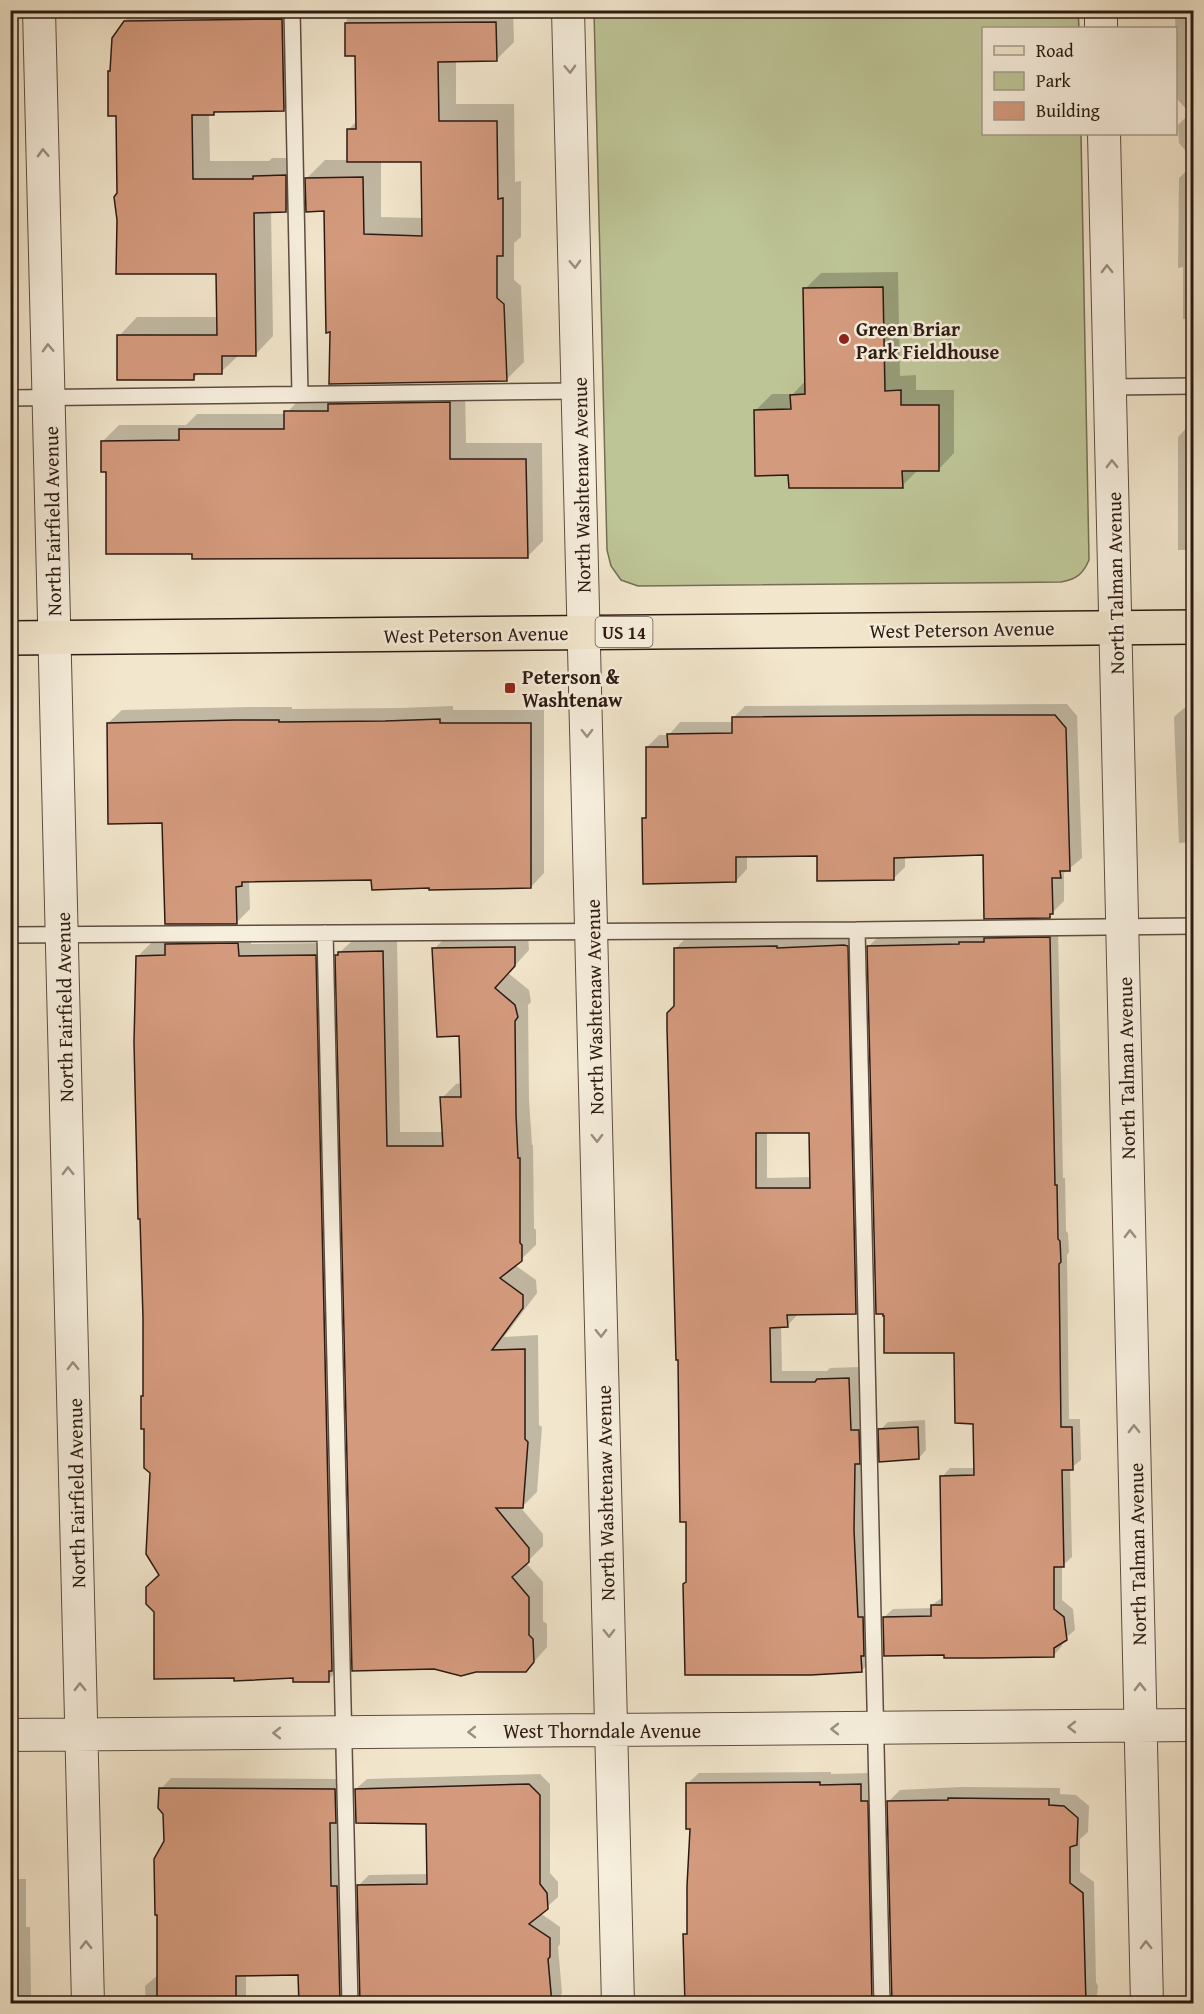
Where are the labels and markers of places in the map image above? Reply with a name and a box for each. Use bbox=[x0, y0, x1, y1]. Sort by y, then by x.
place label: Green Briar Park Fieldhouse bbox=[856, 314, 999, 366]
marker: Green Briar Park Fieldhouse bbox=[837, 332, 851, 346]
place label: Peterson & Washtenaw bbox=[522, 662, 623, 714]
marker: Peterson & Washtenaw bbox=[503, 681, 517, 695]

